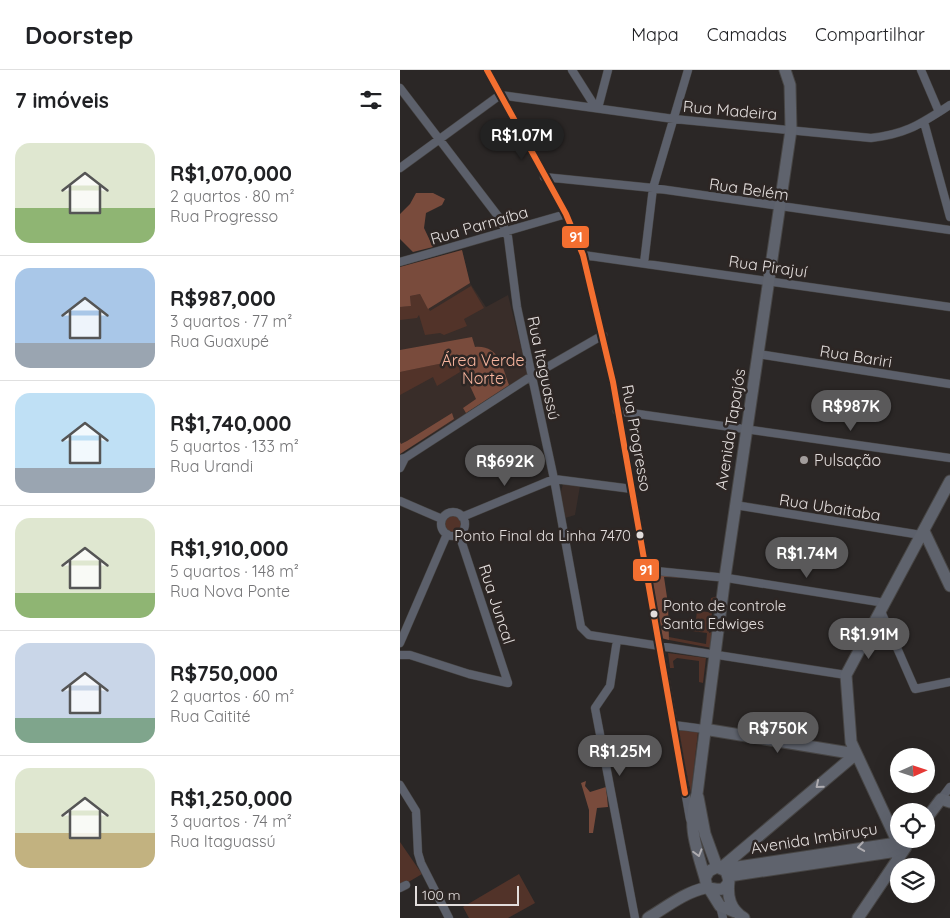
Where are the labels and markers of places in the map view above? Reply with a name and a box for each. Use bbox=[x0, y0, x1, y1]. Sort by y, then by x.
pin: R$1.07M bbox=[476, 118, 568, 161]
pin: R$987K bbox=[810, 390, 892, 432]
pin: R$692K bbox=[464, 444, 546, 487]
place label: Pulsação bbox=[814, 450, 881, 470]
marker: Pulsação bbox=[798, 454, 810, 466]
place label: Ponto Final da Linha 7470 bbox=[454, 526, 631, 545]
marker: Ponto Final da Linha 7470 bbox=[635, 530, 645, 540]
pin: R$1.74M bbox=[761, 536, 853, 579]
place label: Ponto de controle Santa Edwiges bbox=[663, 596, 786, 633]
marker: Ponto de controle Santa Edwiges bbox=[649, 609, 659, 619]
pin: R$1.91M bbox=[823, 618, 915, 660]
pin: R$750K bbox=[737, 712, 819, 754]
pin: R$1.25M bbox=[574, 734, 666, 777]

